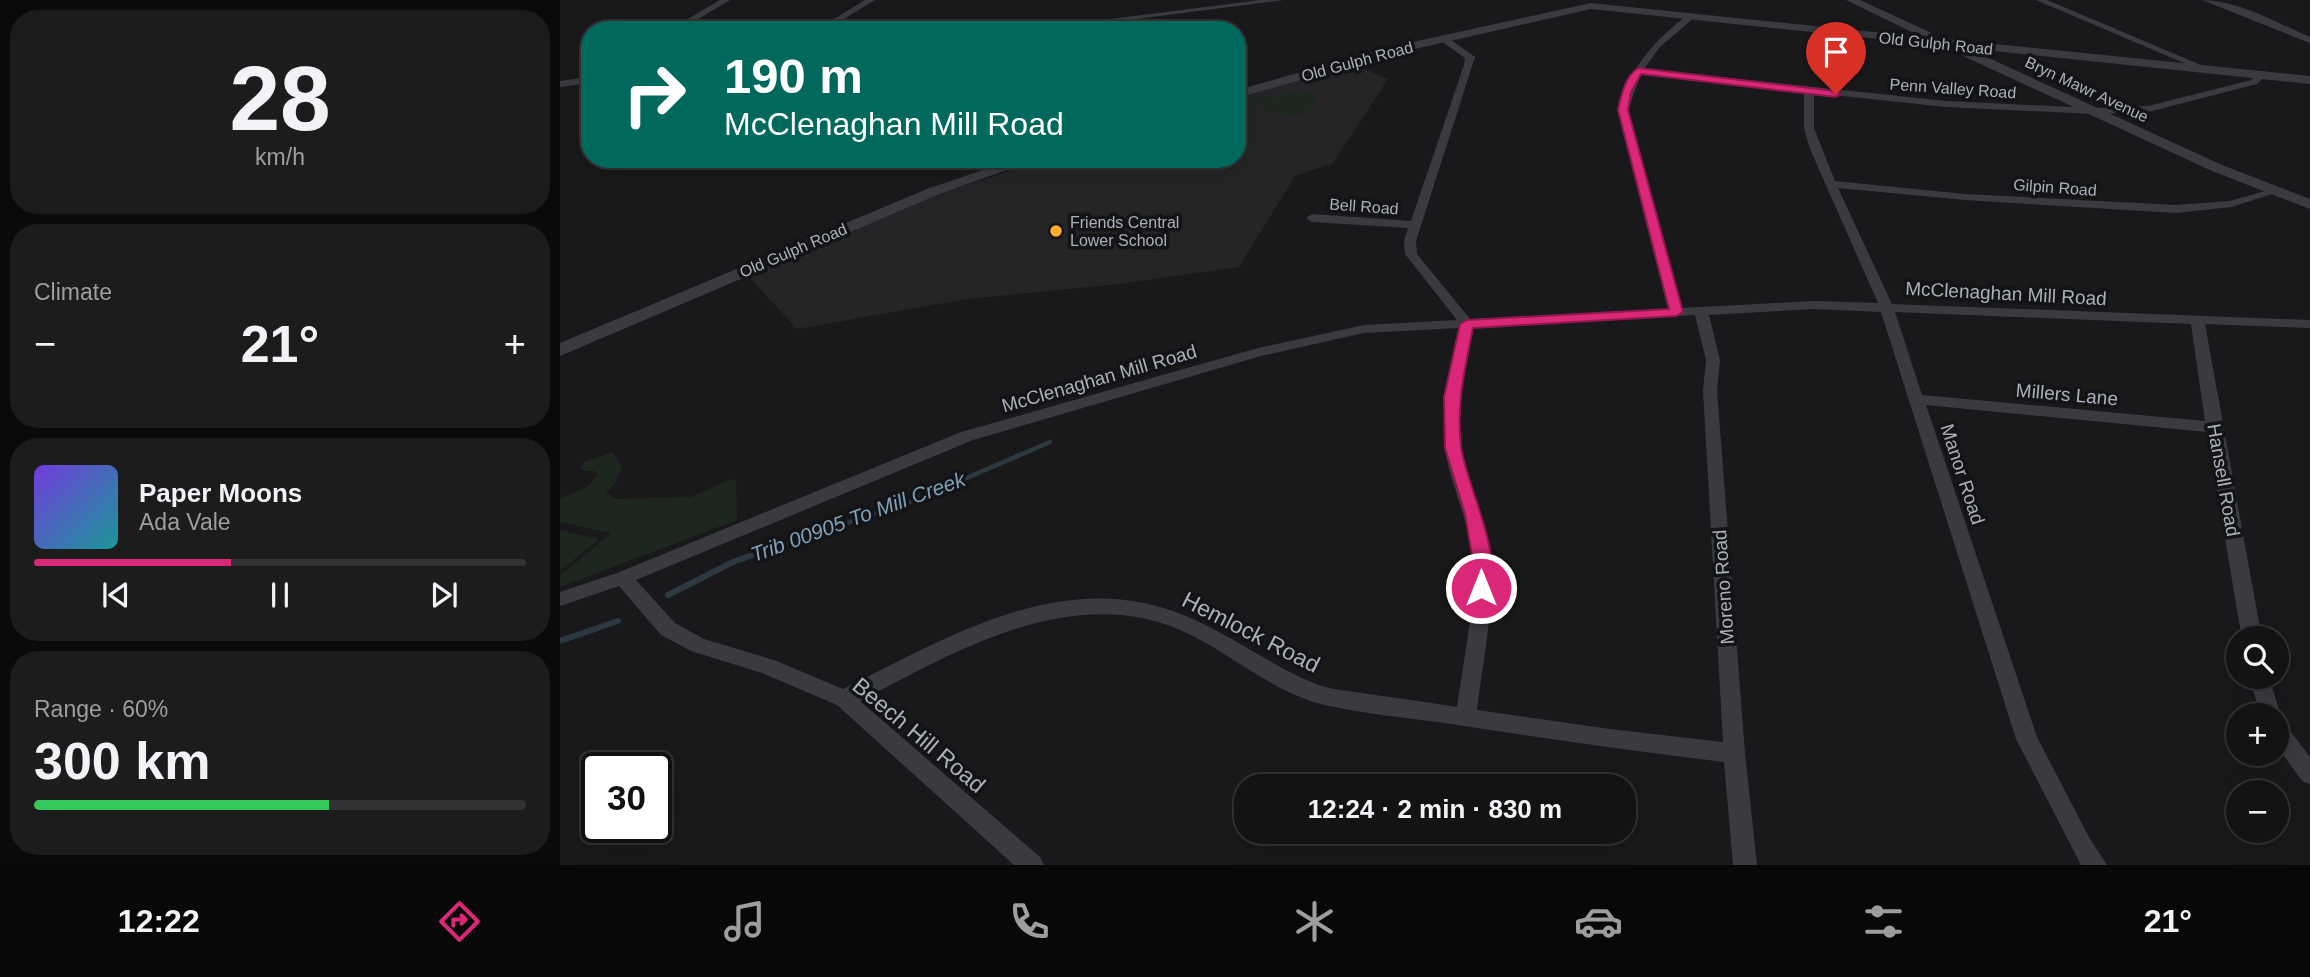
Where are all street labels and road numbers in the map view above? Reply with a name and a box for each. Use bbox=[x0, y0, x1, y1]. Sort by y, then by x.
street label: Old Gulph Road bbox=[1878, 29, 1994, 58]
street label: Old Gulph Road bbox=[1300, 38, 1415, 85]
street label: Bryn Mawr Avenue bbox=[2022, 53, 2151, 126]
street label: Penn Valley Road bbox=[1889, 76, 2017, 101]
street label: Gilpin Road bbox=[2013, 176, 2097, 199]
street label: Bell Road bbox=[1329, 196, 1399, 217]
street label: Old Gulph Road bbox=[737, 220, 849, 281]
street label: McClenaghan Mill Road bbox=[1905, 278, 2107, 309]
street label: McClenaghan Mill Road bbox=[999, 341, 1199, 416]
street label: Millers Lane bbox=[2015, 380, 2119, 409]
street label: Manor Road bbox=[1936, 421, 1989, 527]
street label: Hansell Road bbox=[2203, 422, 2244, 538]
street label: Moreno Road bbox=[1709, 529, 1738, 645]
street label: Hemlock Road bbox=[1178, 586, 1324, 678]
street label: Beech Hill Road bbox=[847, 672, 991, 798]

